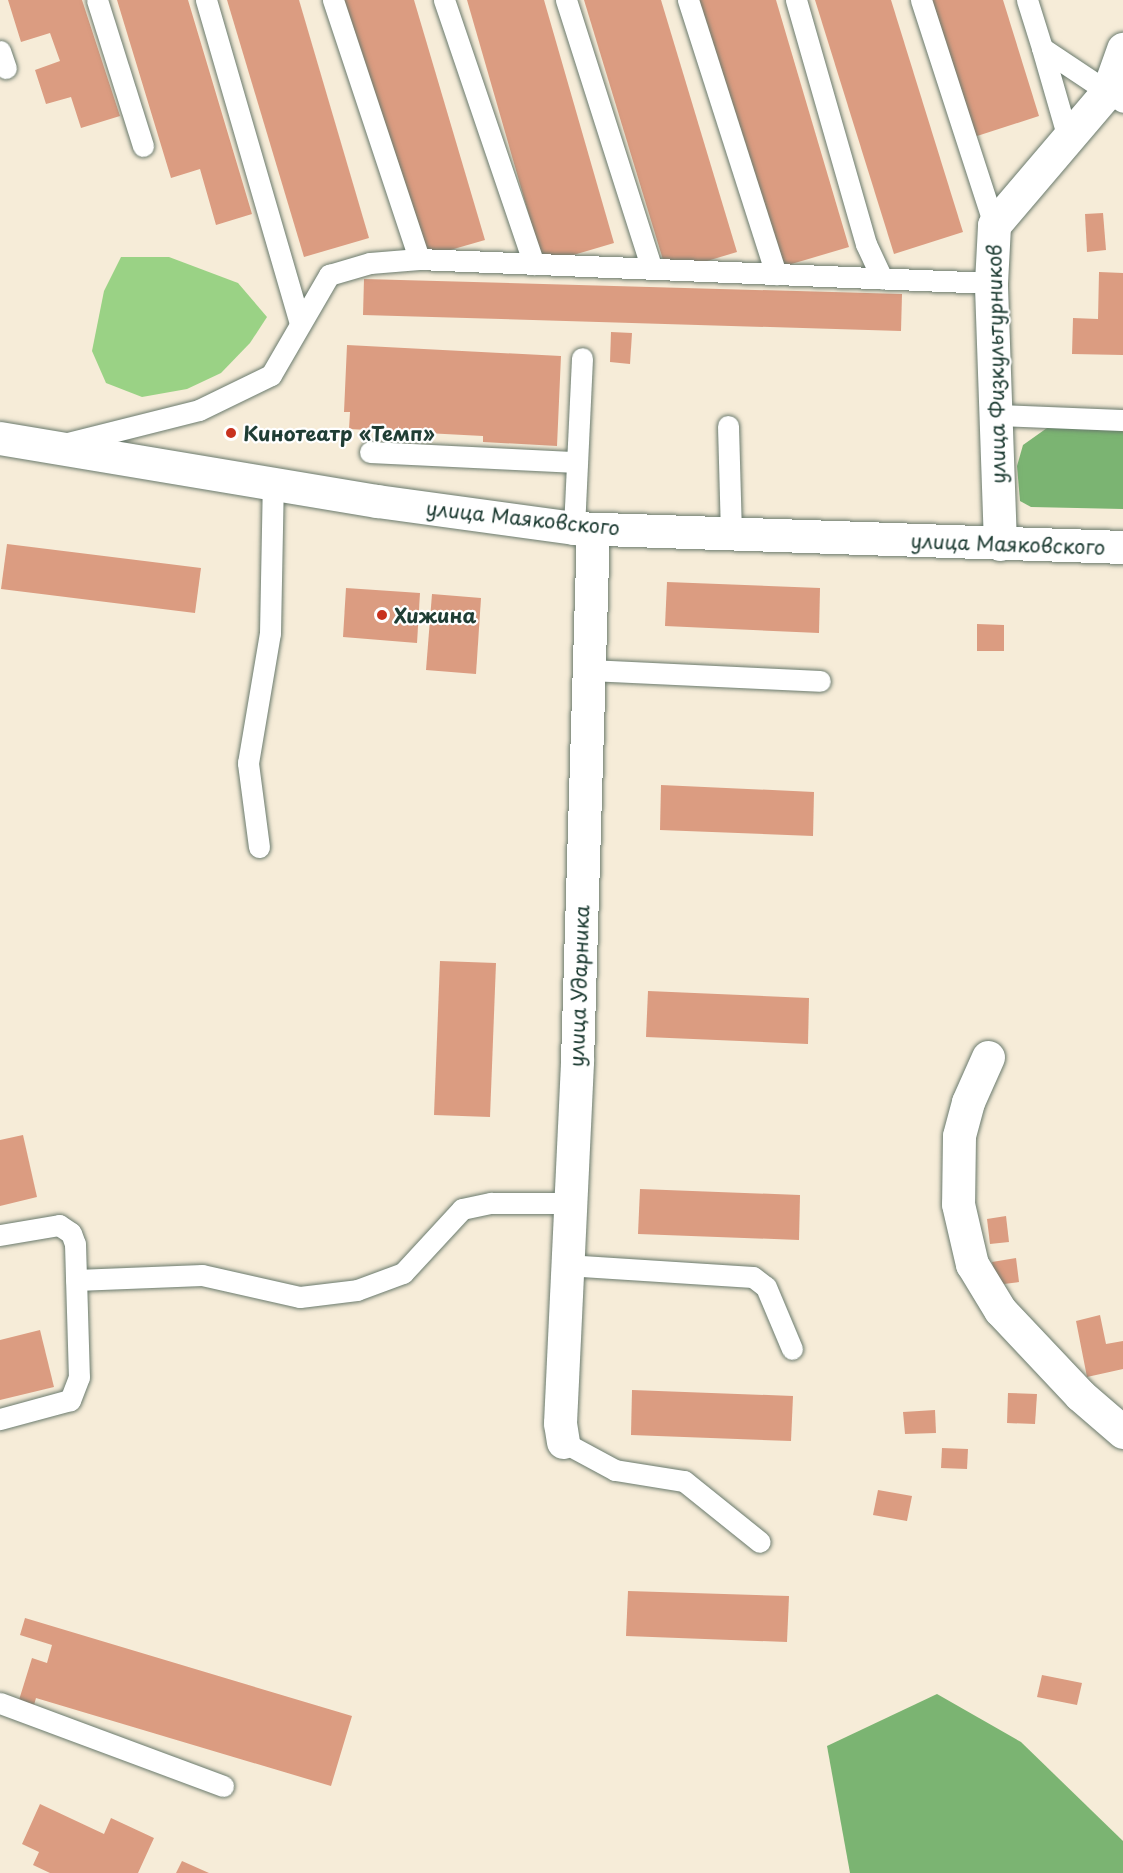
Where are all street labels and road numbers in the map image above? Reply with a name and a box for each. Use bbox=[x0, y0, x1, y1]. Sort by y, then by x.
street label: улица Физкультурников bbox=[982, 244, 1010, 484]
street label: улица Маяковского bbox=[424, 496, 622, 540]
street label: улица Маяковского bbox=[910, 529, 1106, 559]
street label: улица Ударника bbox=[564, 904, 594, 1068]

